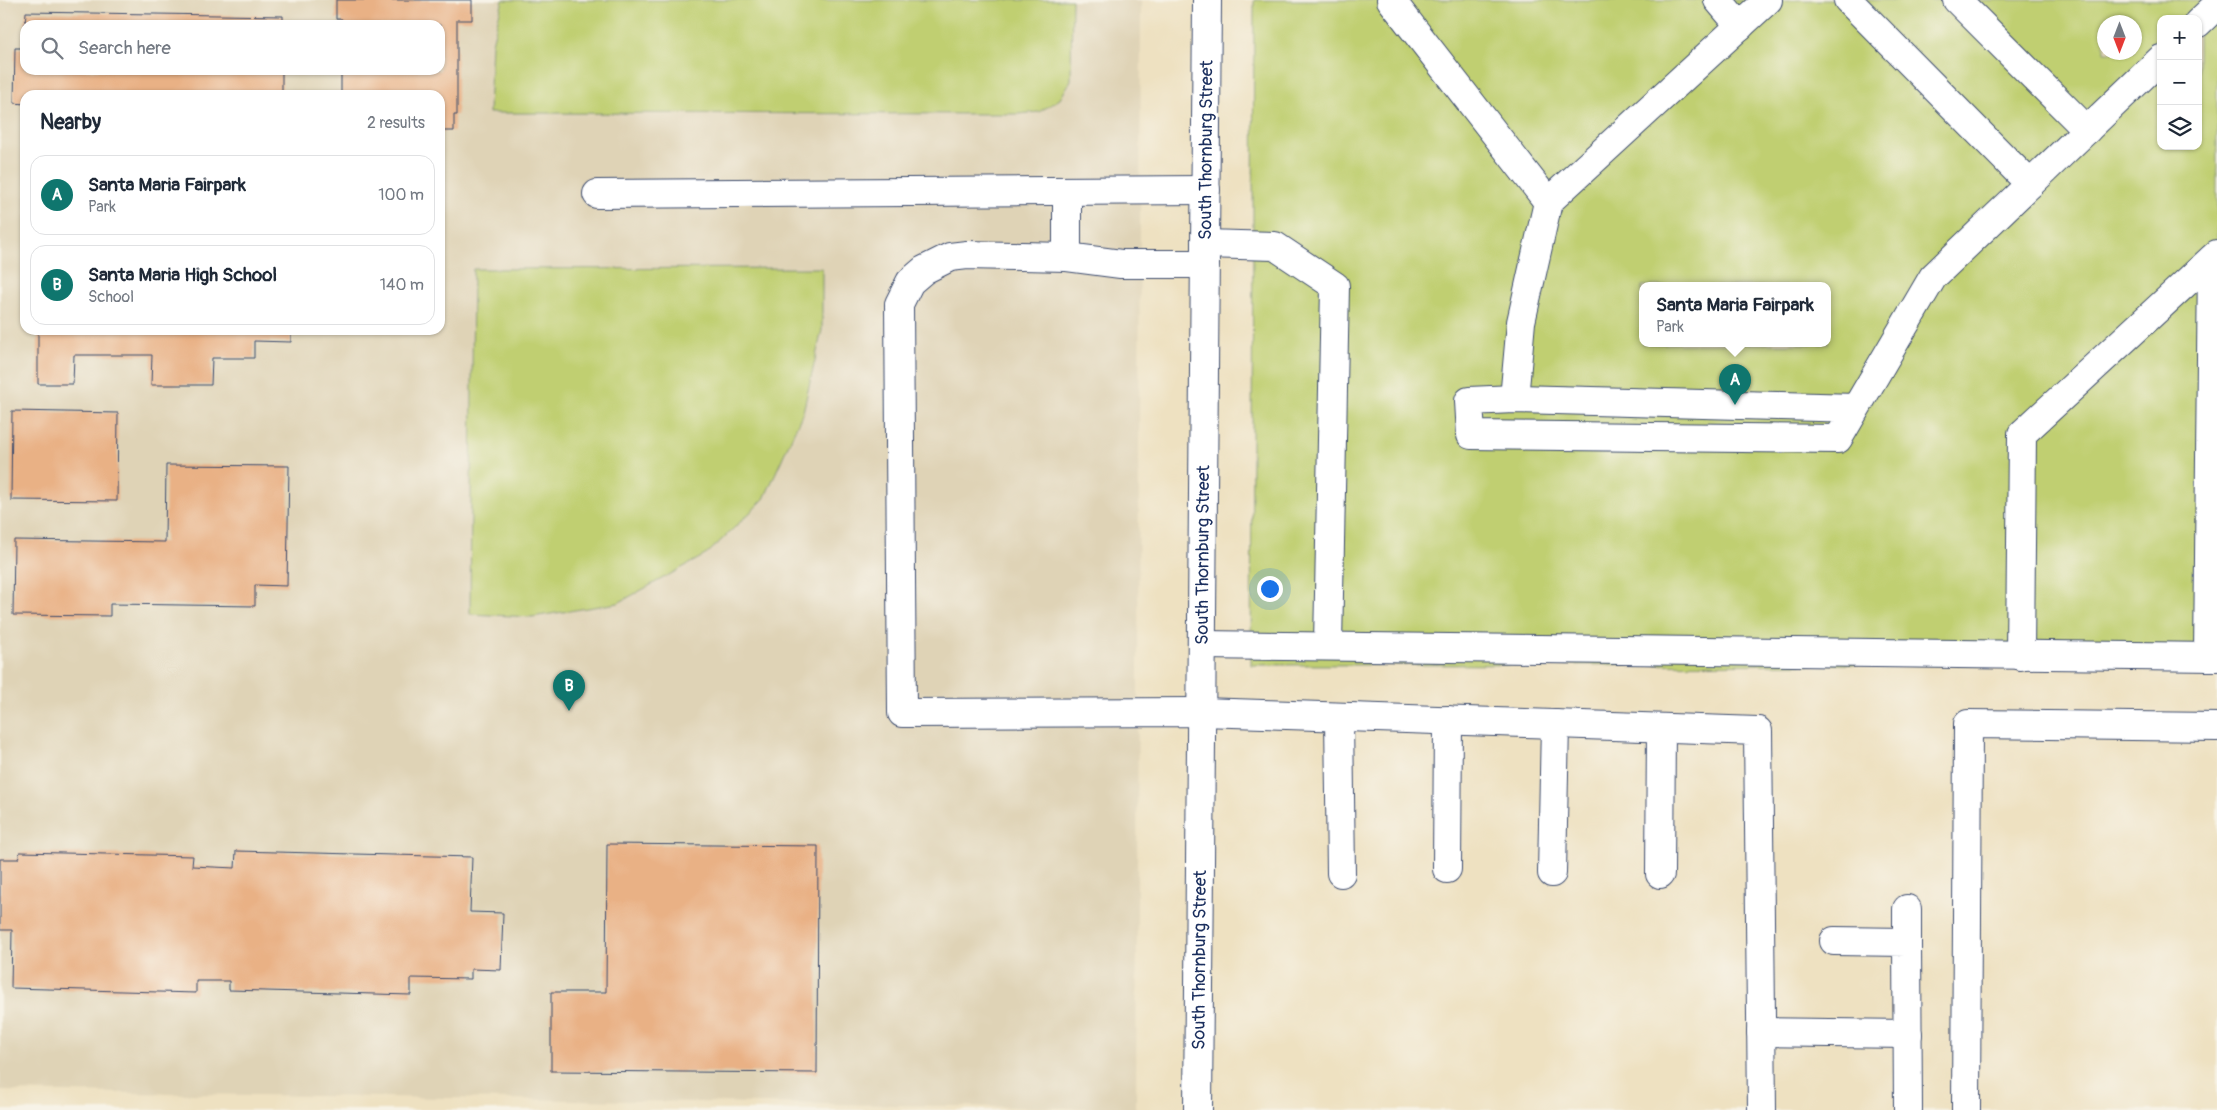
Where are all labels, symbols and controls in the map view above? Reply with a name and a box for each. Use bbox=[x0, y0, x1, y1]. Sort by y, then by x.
north arrow bbox=[2097, 15, 2142, 60]
map controls bbox=[2157, 15, 2202, 150]
button: + bbox=[2157, 15, 2202, 60]
search box bbox=[20, 20, 445, 75]
icon: search bbox=[38, 34, 66, 62]
text: Search here bbox=[78, 36, 171, 60]
street label: South Thornburg Street bbox=[1194, 59, 1219, 240]
button: − bbox=[2157, 60, 2202, 105]
button: layers bbox=[2157, 105, 2202, 150]
text: Nearby bbox=[40, 109, 101, 136]
text: 2 results bbox=[367, 113, 425, 133]
text: Santa Maria Fairpark bbox=[88, 173, 246, 197]
text: A bbox=[52, 185, 62, 205]
text: 100 m bbox=[378, 185, 424, 205]
text: Park bbox=[88, 197, 116, 217]
text: Santa Maria High School bbox=[88, 263, 277, 287]
text: B bbox=[52, 275, 62, 295]
text: 140 m bbox=[380, 275, 424, 295]
popup bbox=[1639, 282, 1831, 347]
text: School bbox=[88, 287, 134, 307]
text: Santa Maria Fairpark bbox=[1656, 293, 1814, 317]
text: Park bbox=[1656, 317, 1684, 337]
pin: A bbox=[1719, 364, 1751, 405]
street label: South Thornburg Street bbox=[1191, 464, 1215, 645]
your location bbox=[1257, 576, 1283, 602]
pin: B bbox=[553, 670, 585, 711]
street label: South Thornburg Street bbox=[1187, 869, 1212, 1050]

